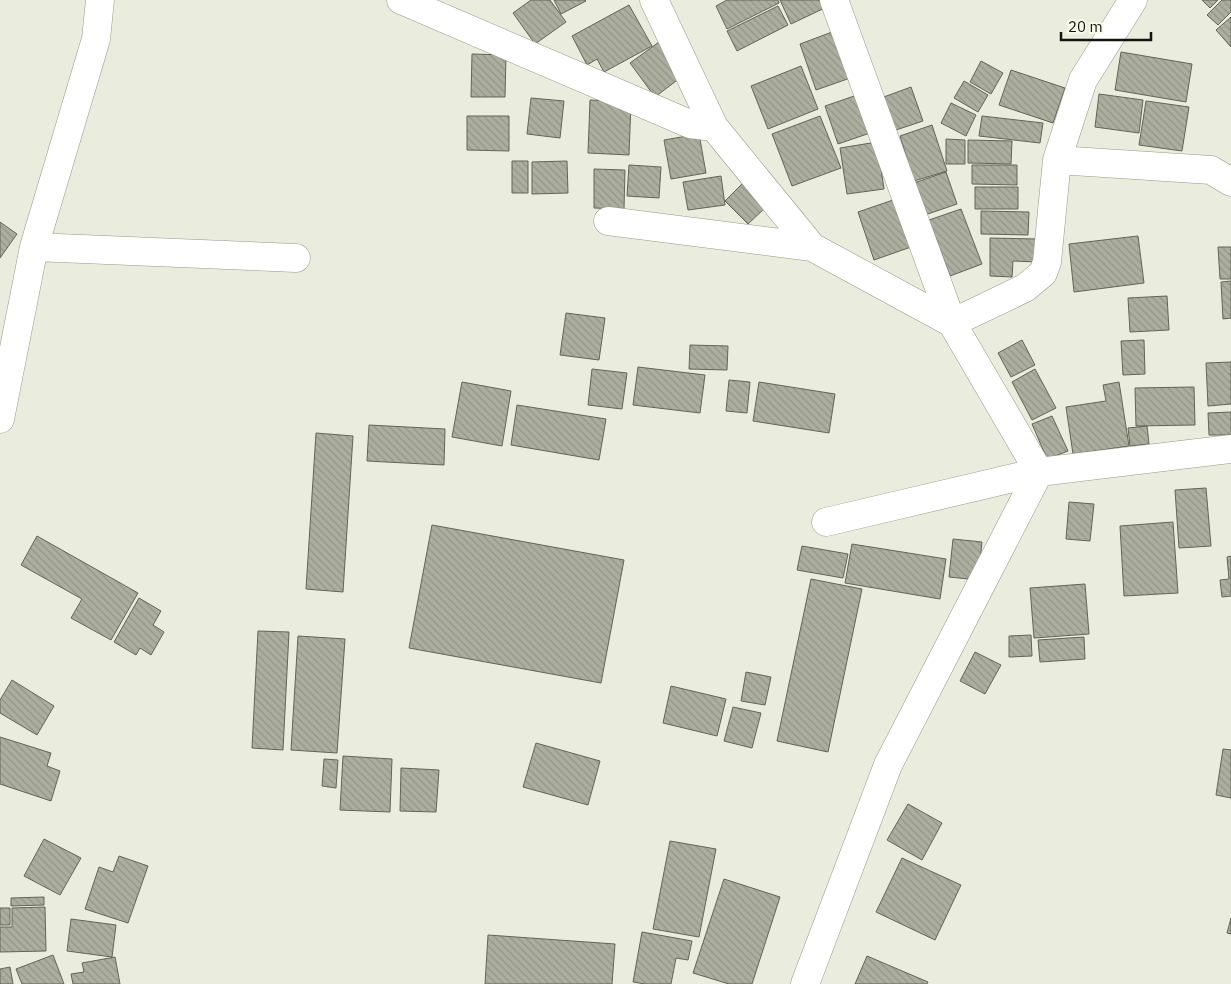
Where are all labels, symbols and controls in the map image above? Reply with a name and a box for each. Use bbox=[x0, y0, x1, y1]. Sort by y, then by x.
scale bar bbox=[1061, 10, 1151, 42]
text: 20 m bbox=[1068, 17, 1103, 36]

